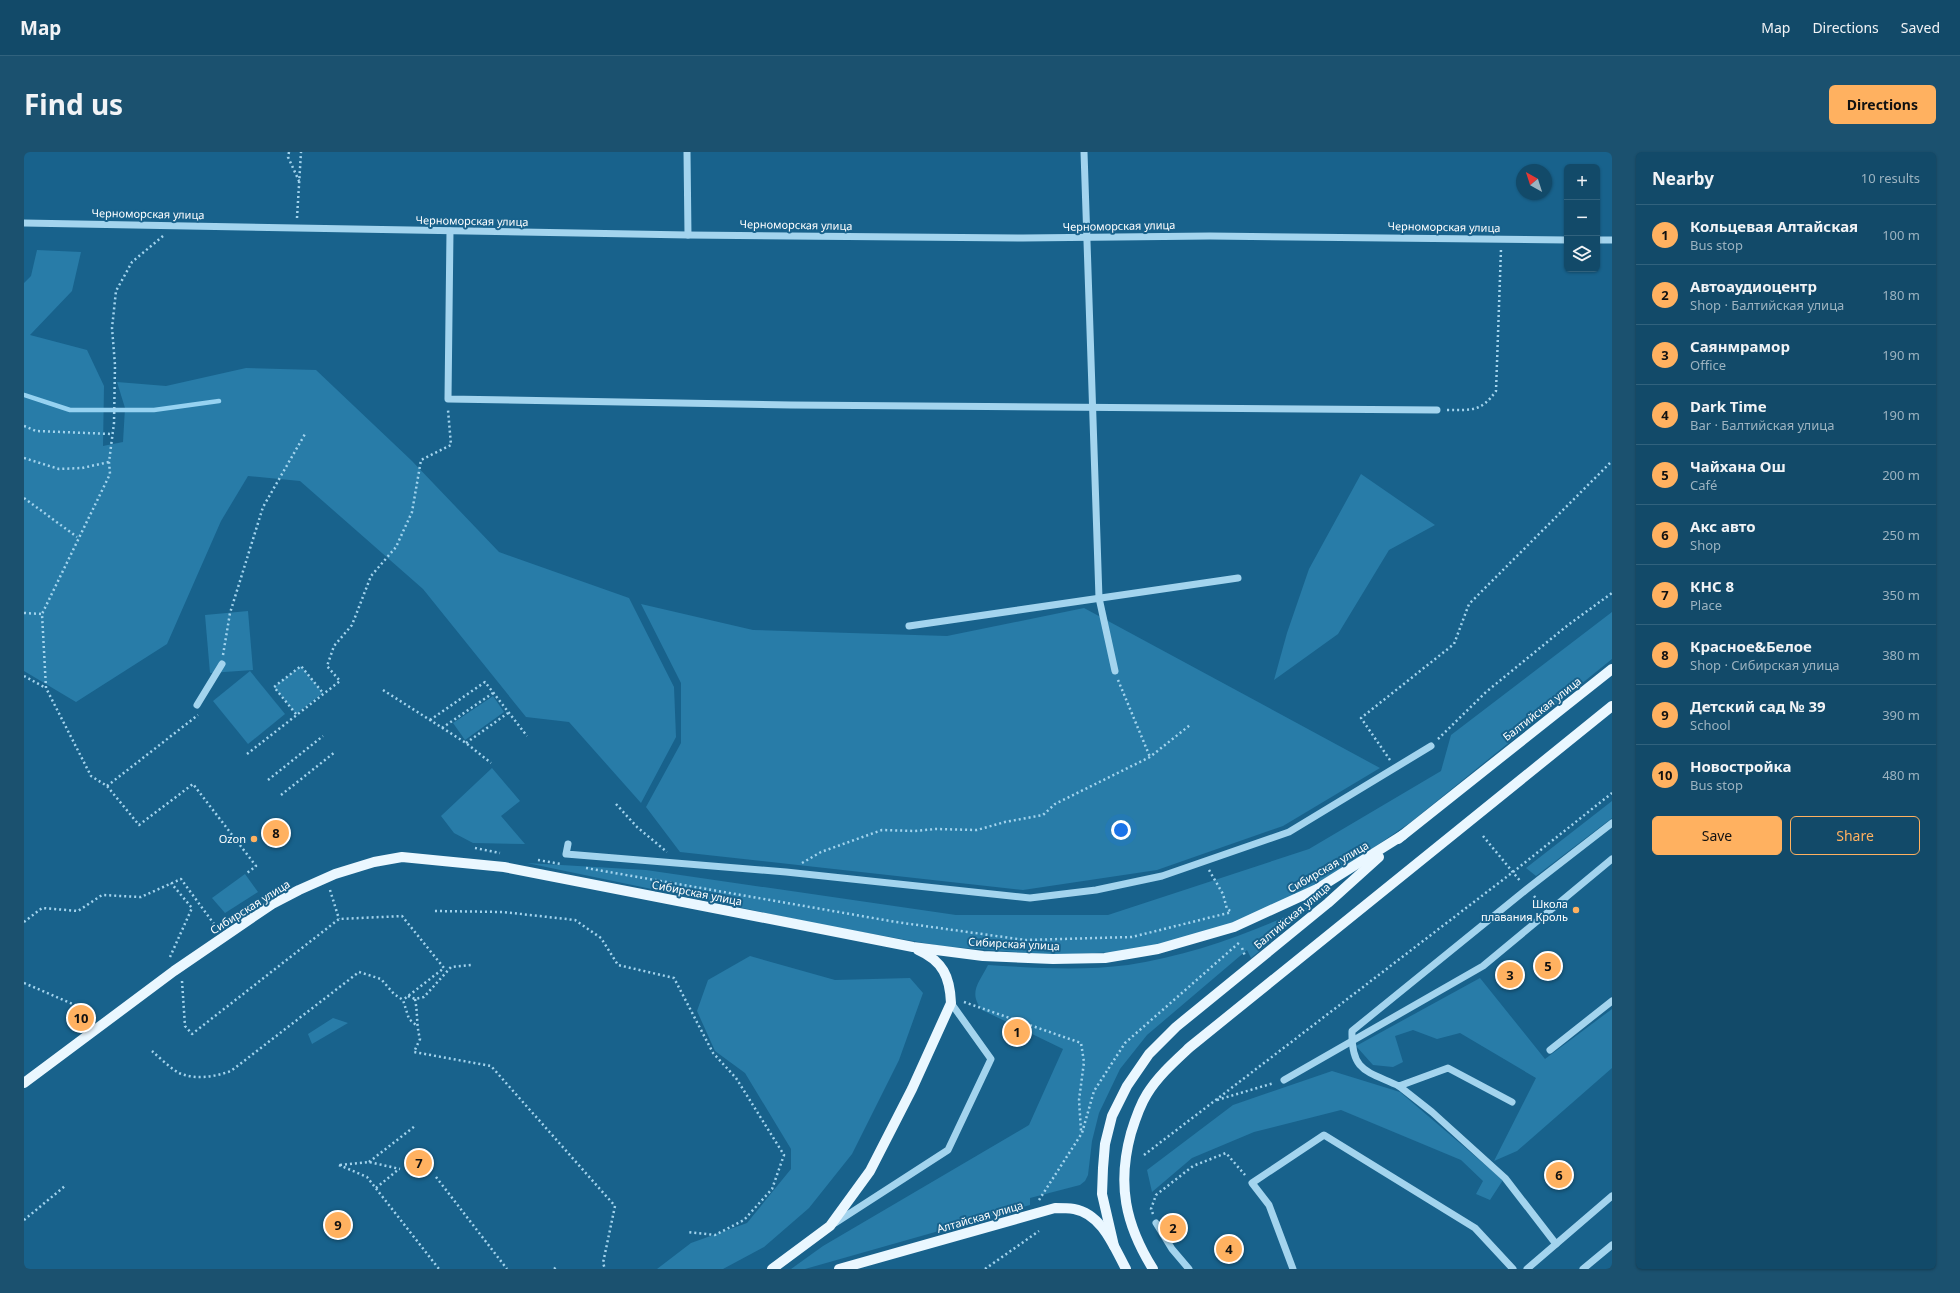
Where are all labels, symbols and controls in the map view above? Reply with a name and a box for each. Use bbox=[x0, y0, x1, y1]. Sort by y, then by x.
text: Map bbox=[20, 15, 61, 41]
text: Map bbox=[1761, 18, 1790, 37]
text: Directions bbox=[1812, 18, 1879, 37]
text: Saved bbox=[1901, 18, 1940, 37]
text: Find us bbox=[24, 85, 123, 123]
button: Directions bbox=[1829, 85, 1936, 124]
north arrow bbox=[1516, 164, 1552, 200]
map controls bbox=[1564, 164, 1600, 272]
button: + bbox=[1564, 164, 1600, 200]
text: Nearby bbox=[1652, 167, 1714, 190]
text: 10 results bbox=[1861, 169, 1920, 187]
button: − bbox=[1564, 200, 1600, 236]
street label: Черноморская улица bbox=[92, 205, 204, 222]
street label: Черноморская улица bbox=[416, 212, 528, 229]
street label: Черноморская улица bbox=[740, 216, 852, 233]
text: Кольцевая Алтайская bbox=[1690, 216, 1858, 236]
street label: Черноморская улица bbox=[1063, 217, 1175, 234]
street label: Черноморская улица bbox=[1388, 218, 1500, 235]
text: 1 bbox=[1661, 226, 1669, 244]
text: 100 m bbox=[1882, 226, 1920, 244]
button: layers bbox=[1564, 236, 1600, 272]
text: Bus stop bbox=[1690, 236, 1743, 254]
text: Автоаудиоцентр bbox=[1690, 276, 1817, 296]
text: 2 bbox=[1661, 286, 1669, 304]
text: 180 m bbox=[1882, 286, 1920, 304]
text: Shop · Балтийская улица bbox=[1690, 296, 1844, 314]
text: Саянмрамор bbox=[1690, 336, 1790, 356]
text: 3 bbox=[1661, 346, 1669, 364]
text: 190 m bbox=[1882, 346, 1920, 364]
text: Office bbox=[1690, 356, 1726, 374]
text: Dark Time bbox=[1690, 396, 1767, 416]
text: 4 bbox=[1661, 406, 1669, 424]
text: 190 m bbox=[1882, 406, 1920, 424]
text: Bar · Балтийская улица bbox=[1690, 416, 1834, 434]
text: Чайхана Ош bbox=[1690, 456, 1786, 476]
text: 5 bbox=[1661, 466, 1669, 484]
text: 200 m bbox=[1882, 466, 1920, 484]
text: Café bbox=[1690, 476, 1717, 494]
text: Акс авто bbox=[1690, 516, 1756, 536]
text: 6 bbox=[1661, 526, 1669, 544]
text: 250 m bbox=[1882, 526, 1920, 544]
text: Shop bbox=[1690, 536, 1721, 554]
text: КНС 8 bbox=[1690, 576, 1734, 596]
text: 7 bbox=[1661, 586, 1669, 604]
text: 350 m bbox=[1882, 586, 1920, 604]
text: Place bbox=[1690, 596, 1722, 614]
text: Красное&Белое bbox=[1690, 636, 1812, 656]
text: 8 bbox=[1661, 646, 1669, 664]
text: 380 m bbox=[1882, 646, 1920, 664]
text: Shop · Сибирская улица bbox=[1690, 656, 1839, 674]
street label: Балтийская улица bbox=[1499, 673, 1584, 744]
text: Детский сад № 39 bbox=[1690, 696, 1826, 716]
text: 9 bbox=[1661, 706, 1669, 724]
text: 390 m bbox=[1882, 706, 1920, 724]
text: School bbox=[1690, 716, 1731, 734]
text: Новостройка bbox=[1690, 756, 1791, 776]
text: 10 bbox=[1658, 766, 1672, 784]
text: 480 m bbox=[1882, 766, 1920, 784]
text: Bus stop bbox=[1690, 776, 1743, 794]
button: Save bbox=[1652, 816, 1782, 855]
button: Share bbox=[1790, 816, 1920, 855]
pin: 8 bbox=[263, 818, 289, 848]
your location bbox=[1111, 820, 1131, 840]
place label: Ozon bbox=[219, 831, 246, 846]
marker: Ozon bbox=[249, 834, 259, 844]
street label: Сибирская улица bbox=[1284, 837, 1371, 896]
street label: Сибирская улица bbox=[207, 876, 293, 937]
street label: Сибирская улица bbox=[651, 876, 743, 909]
street label: Балтийская улица bbox=[1250, 879, 1333, 952]
place label: Школа плавания Кроль bbox=[1481, 896, 1568, 924]
marker: Школа плавания Кроль bbox=[1571, 905, 1581, 915]
street label: Сибирская улица bbox=[968, 934, 1060, 953]
pin: 5 bbox=[1535, 951, 1561, 981]
pin: 3 bbox=[1497, 960, 1523, 990]
pin: 10 bbox=[68, 1003, 94, 1033]
pin: 1 bbox=[1004, 1017, 1030, 1047]
pin: 7 bbox=[406, 1148, 432, 1178]
pin: 6 bbox=[1546, 1160, 1572, 1190]
street label: Алтайская улица bbox=[935, 1197, 1025, 1236]
pin: 9 bbox=[325, 1210, 351, 1240]
pin: 2 bbox=[1160, 1213, 1186, 1243]
pin: 4 bbox=[1216, 1234, 1242, 1264]

